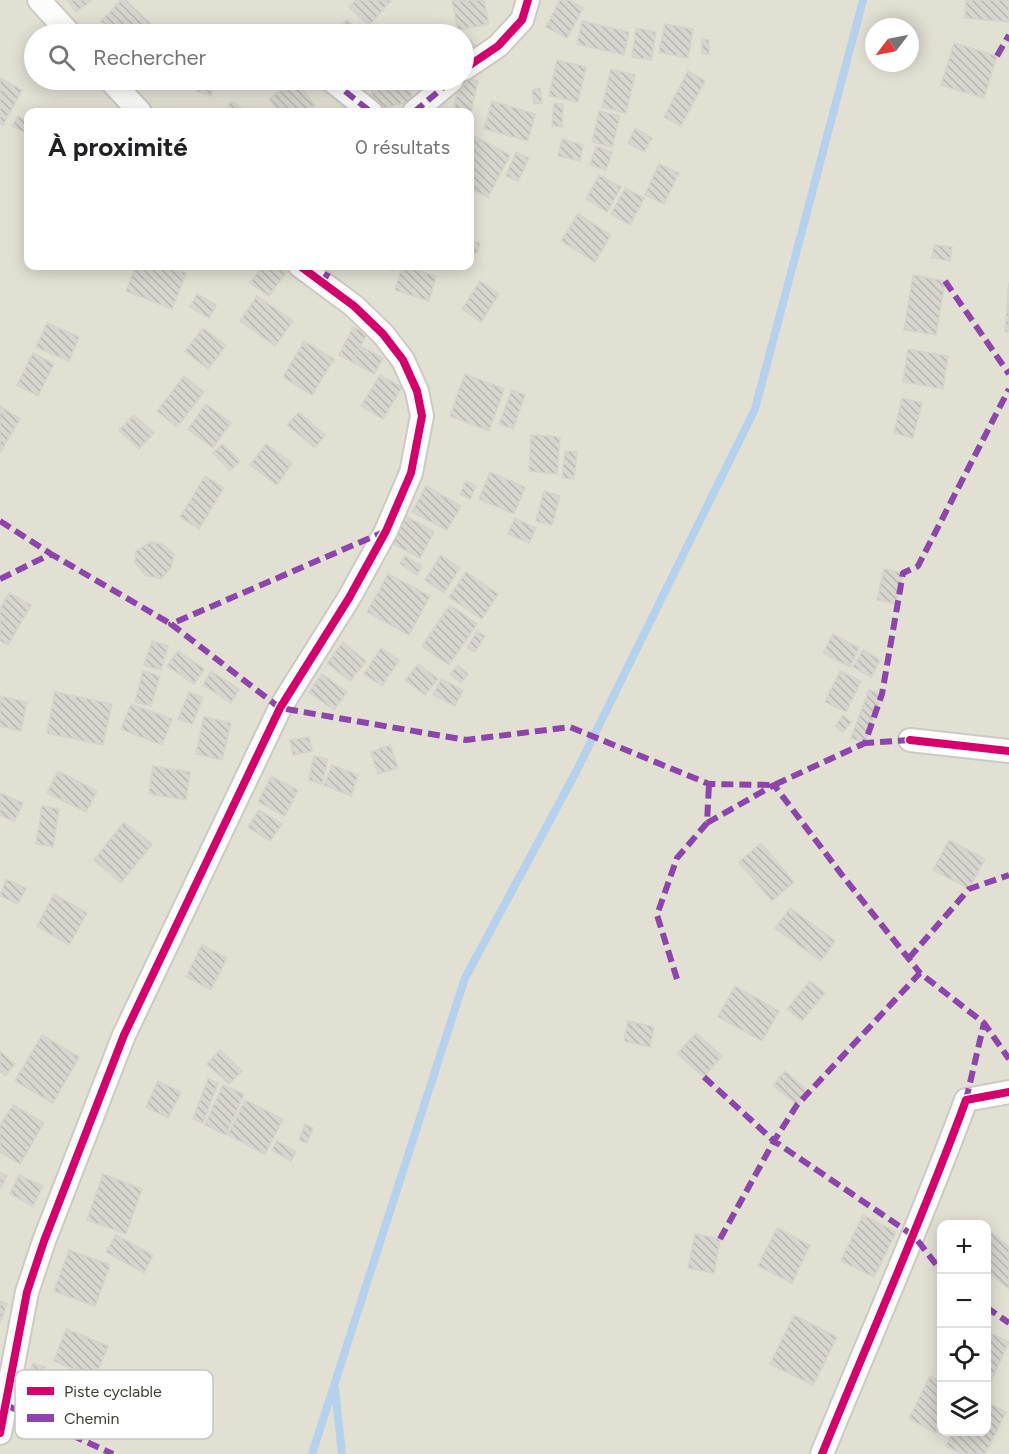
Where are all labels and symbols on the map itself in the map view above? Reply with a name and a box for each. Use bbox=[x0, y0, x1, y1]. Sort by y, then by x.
north arrow bbox=[865, 18, 919, 72]
legend bbox=[15, 1370, 213, 1439]
text: Piste cyclable bbox=[64, 1382, 162, 1401]
text: Chemin bbox=[64, 1409, 120, 1428]

